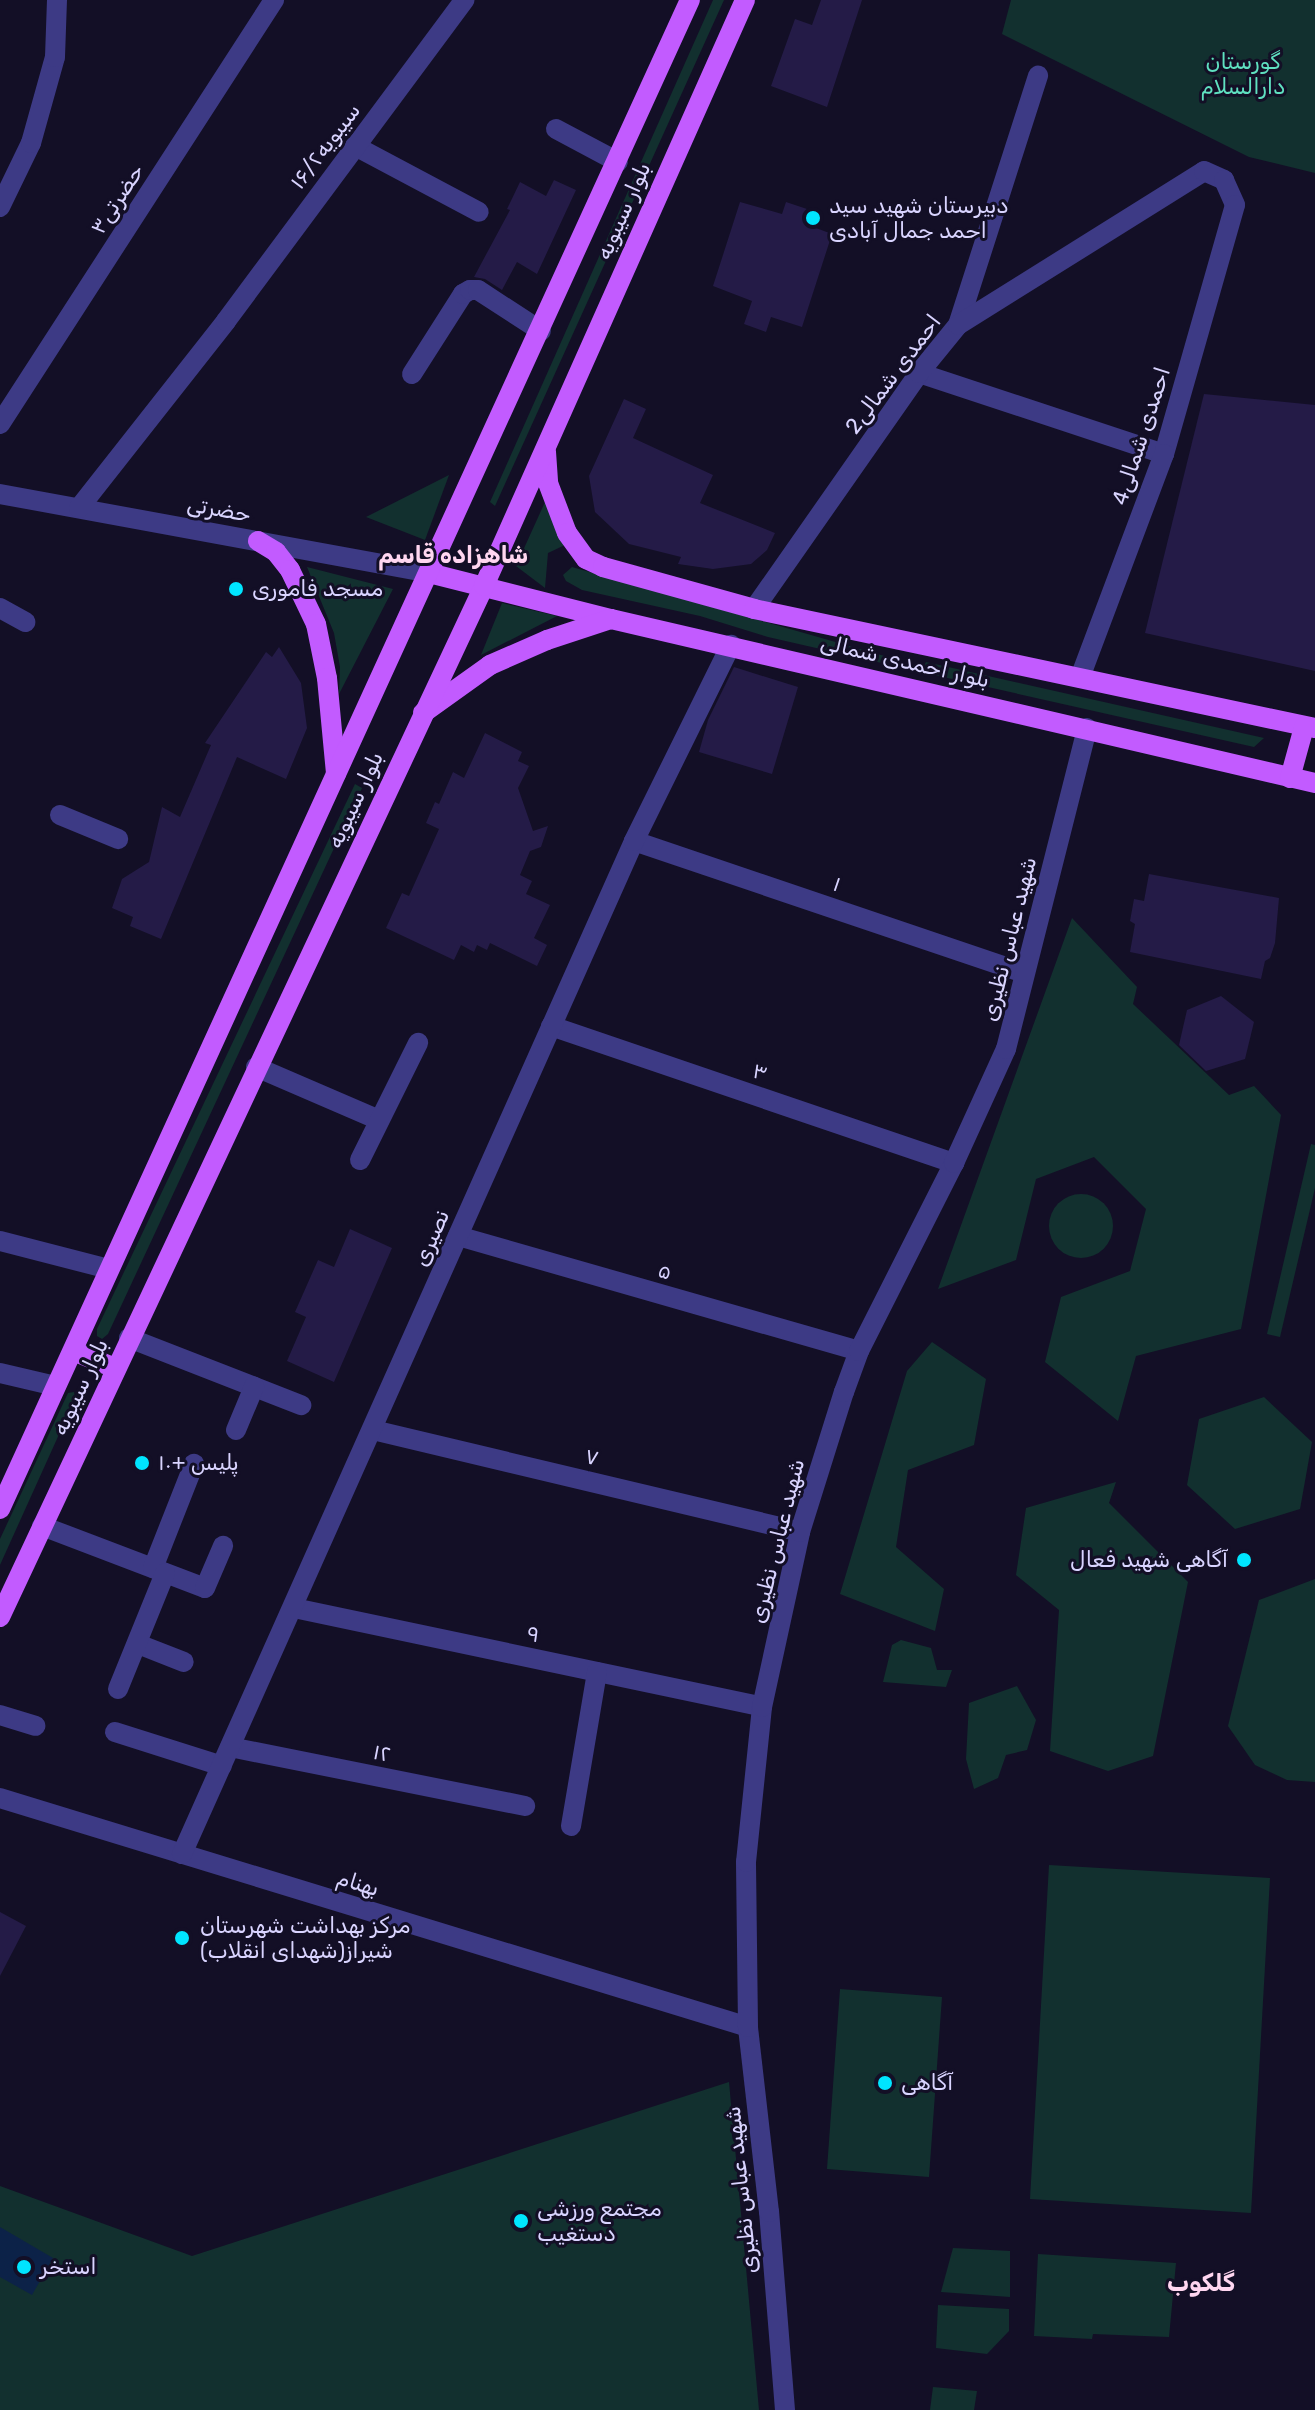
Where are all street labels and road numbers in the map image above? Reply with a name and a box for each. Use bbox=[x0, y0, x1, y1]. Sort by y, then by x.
street label: سیبویه۱۶/۲ bbox=[284, 98, 366, 194]
street label: بلوار سیبویه bbox=[590, 158, 656, 264]
street label: حضرتی۳ bbox=[85, 159, 149, 239]
street label: 2احمدی شمالی bbox=[839, 309, 947, 439]
street label: 4احمدی شمالی bbox=[1106, 364, 1176, 508]
street label: حضرتی bbox=[185, 490, 253, 528]
street label: بلوار احمدی شمالی bbox=[818, 629, 992, 693]
street label: بلوار سیبویه bbox=[321, 747, 389, 853]
street label: شهید عباس نظیری bbox=[976, 854, 1042, 1024]
street label: ۱ bbox=[829, 870, 845, 898]
street label: ۳ bbox=[749, 1057, 771, 1087]
street label: نصیری bbox=[407, 1206, 455, 1270]
street label: ۵ bbox=[655, 1256, 675, 1286]
street label: بلوار سیبویه bbox=[46, 1334, 114, 1440]
street label: ۷ bbox=[582, 1443, 602, 1471]
street label: شهید عباس نظیری bbox=[744, 1456, 810, 1626]
street label: ۹ bbox=[524, 1620, 542, 1648]
street label: ۱۲ bbox=[371, 1738, 393, 1768]
street label: بهنام bbox=[334, 1864, 382, 1902]
street label: شهید عباس نظیری bbox=[719, 2105, 763, 2275]

